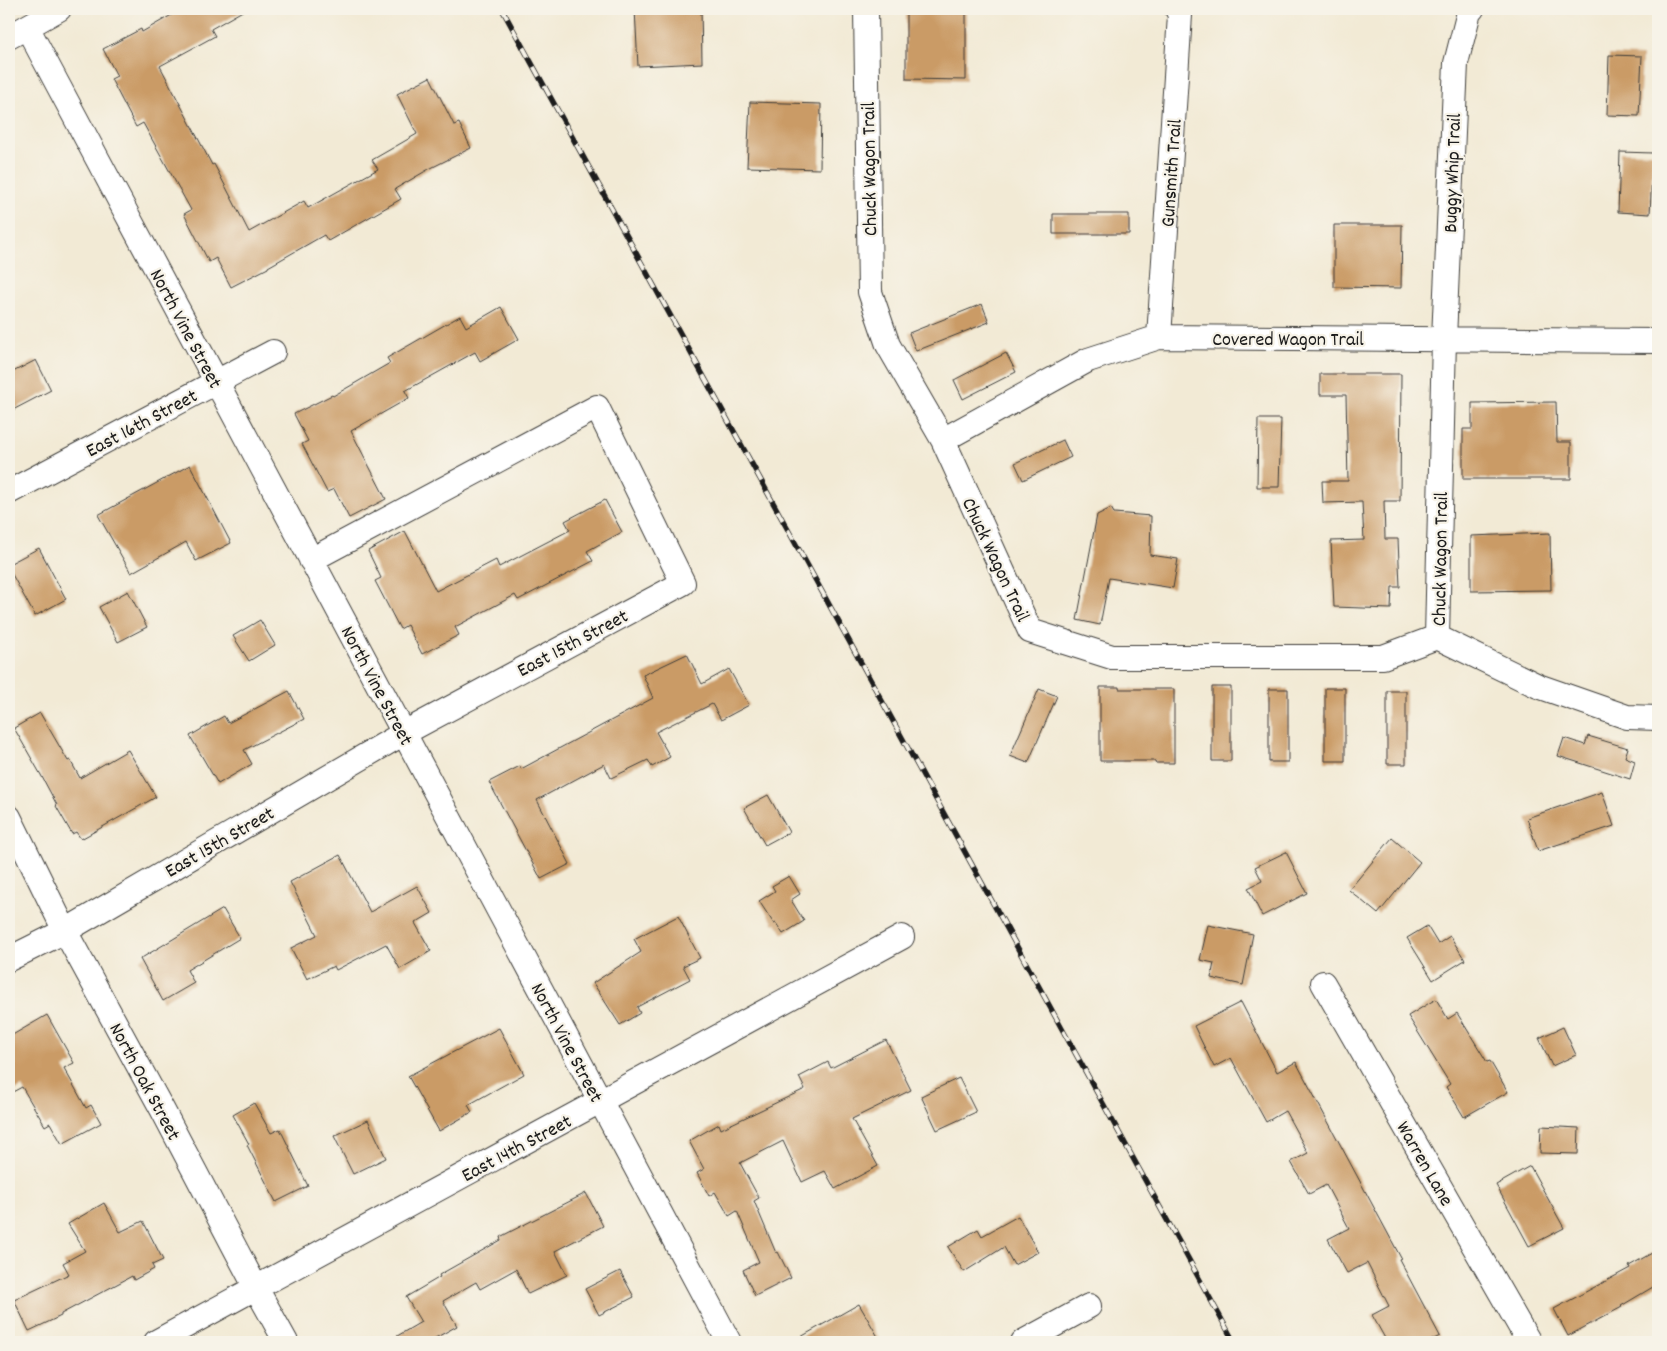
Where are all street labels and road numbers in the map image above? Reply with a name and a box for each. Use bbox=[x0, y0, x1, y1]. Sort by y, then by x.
street label: Chuck Wagon Trail bbox=[856, 101, 886, 236]
street label: Buggy Whip Trail bbox=[1438, 113, 1470, 233]
street label: Gunsmith Trail bbox=[1155, 118, 1191, 228]
street label: North Vine Street bbox=[141, 265, 228, 394]
street label: Covered Wagon Trail bbox=[1212, 327, 1364, 355]
street label: East 16th Street bbox=[82, 383, 203, 466]
street label: Chuck Wagon Trail bbox=[1427, 492, 1457, 626]
street label: Chuck Wagon Trail bbox=[953, 494, 1035, 627]
street label: East 15th Street bbox=[513, 604, 634, 686]
street label: North Vine Street bbox=[332, 622, 419, 751]
street label: East 15th Street bbox=[161, 801, 280, 886]
street label: North Vine Street bbox=[522, 979, 609, 1108]
street label: North Oak Street bbox=[101, 1019, 186, 1146]
street label: East 14th Street bbox=[457, 1109, 578, 1190]
street label: Warren Lane bbox=[1388, 1117, 1459, 1212]

